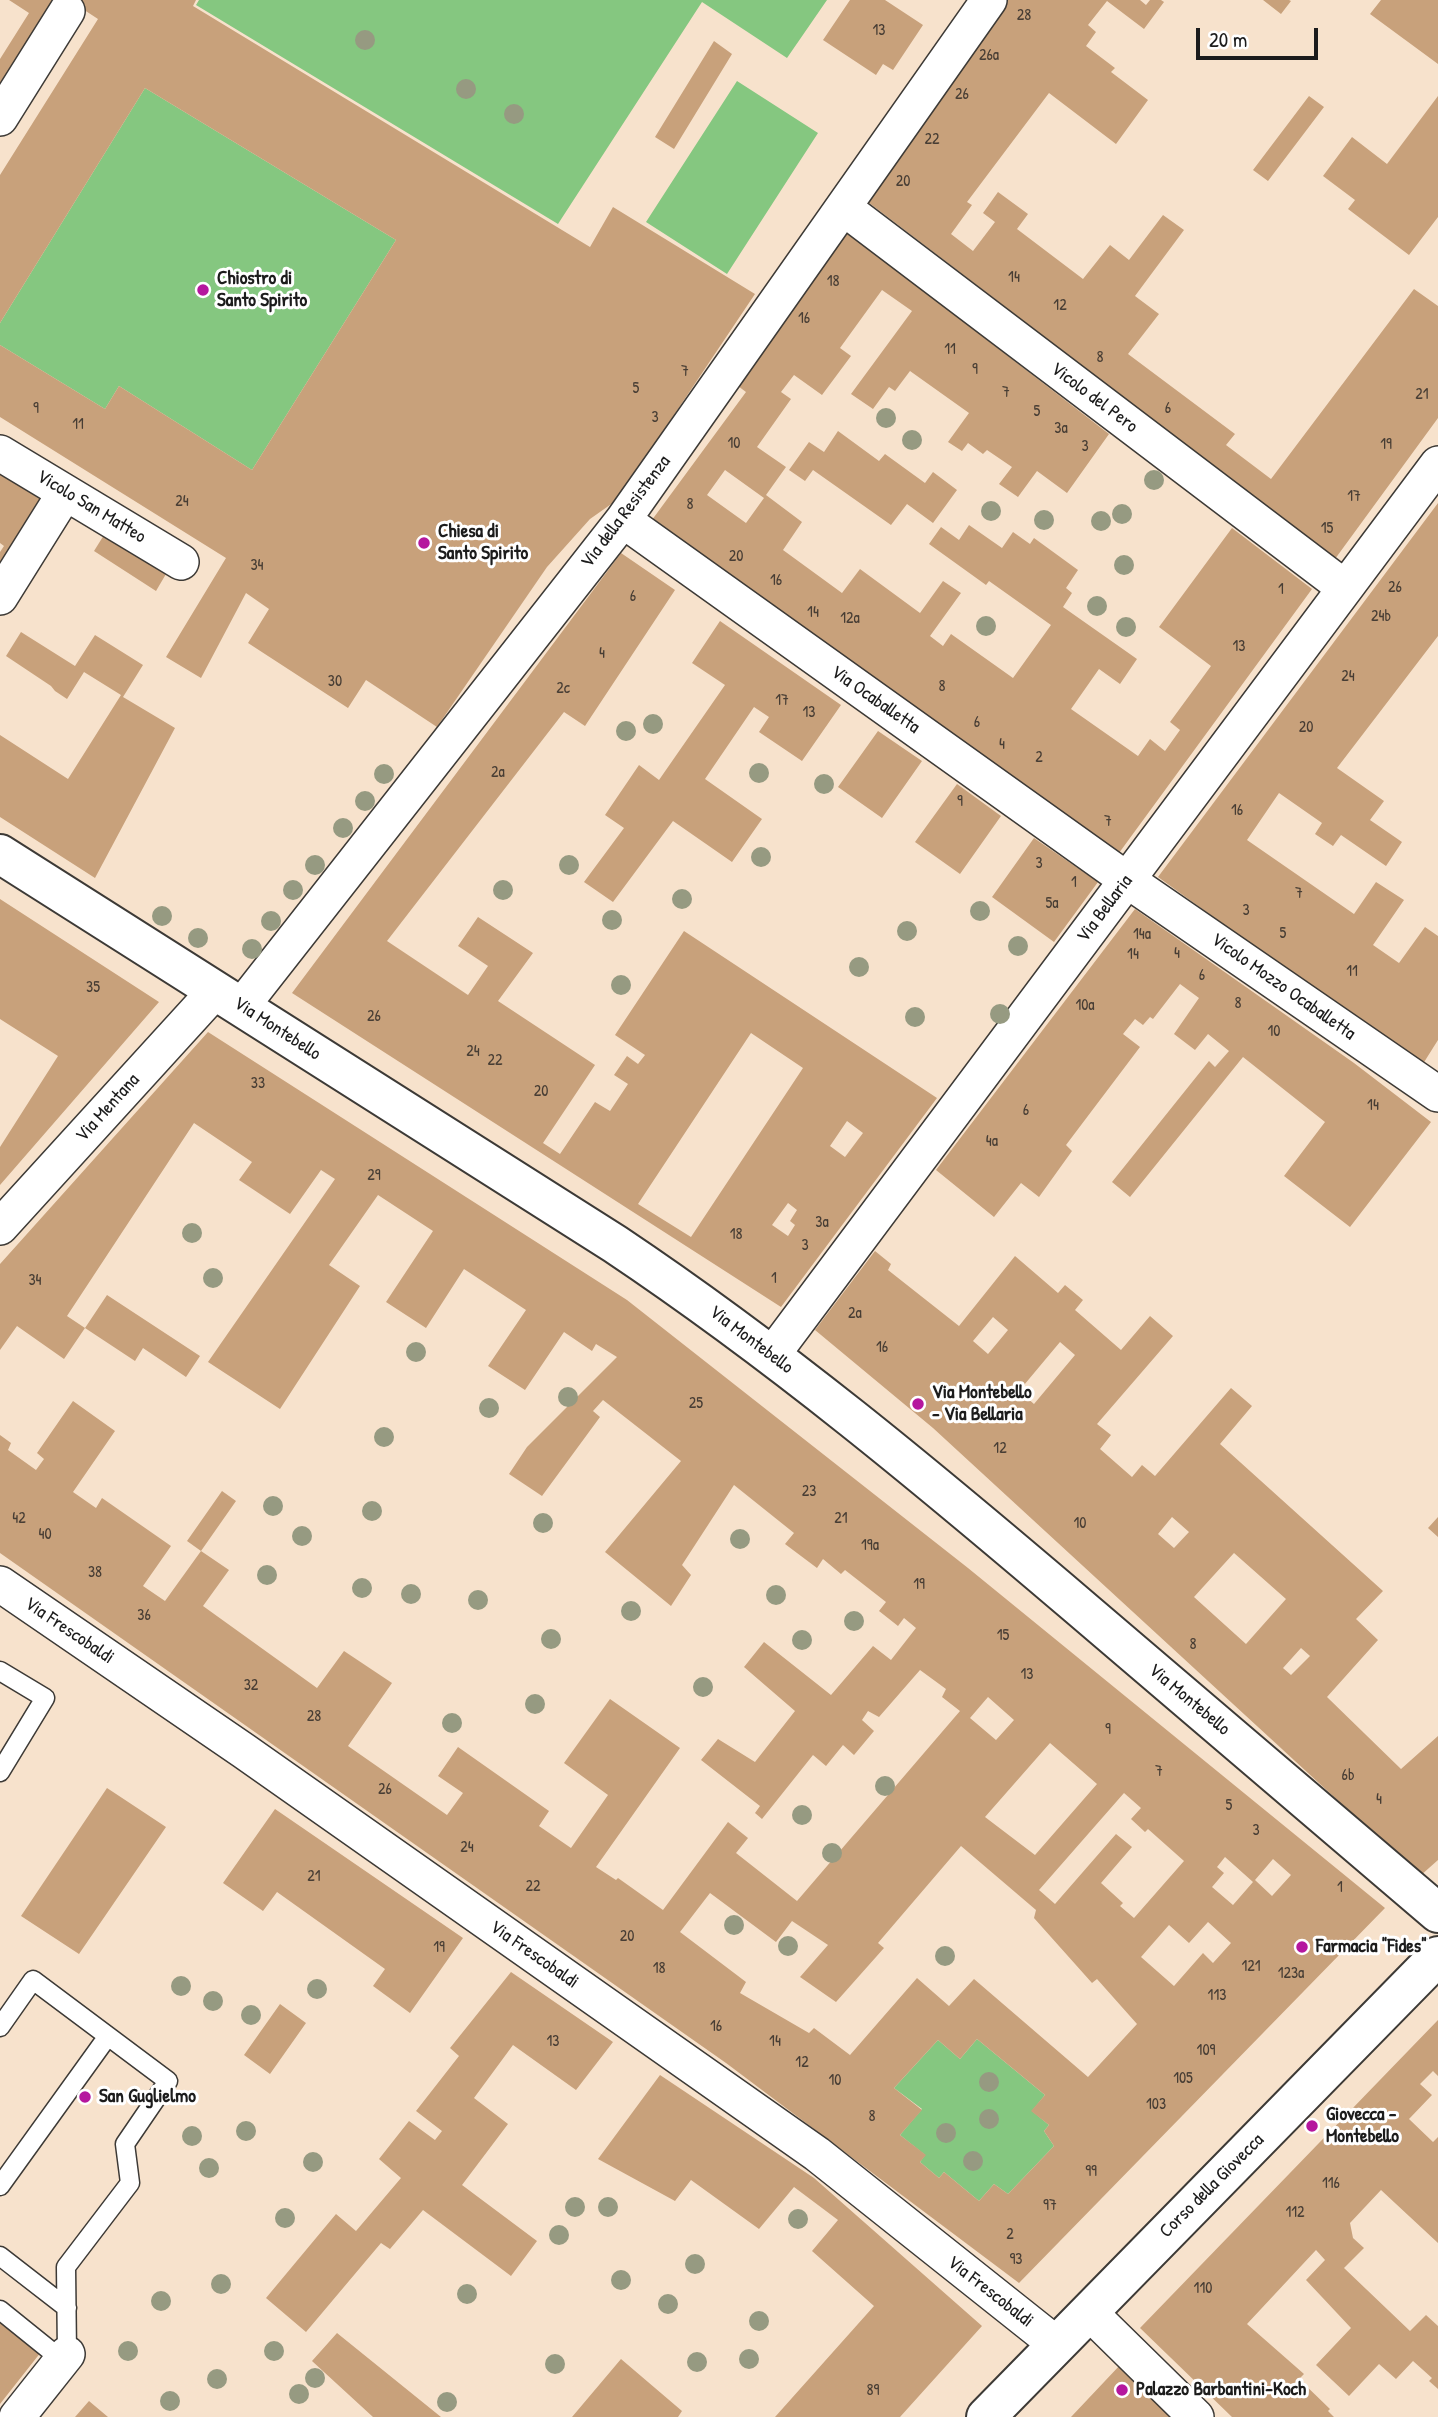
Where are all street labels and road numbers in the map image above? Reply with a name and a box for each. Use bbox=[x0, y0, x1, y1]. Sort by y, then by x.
street label: Vicolo del Pero bbox=[1046, 358, 1142, 438]
street label: Via della Resistenza bbox=[576, 451, 676, 573]
street label: Vicolo San Matteo bbox=[32, 465, 150, 549]
street label: Via Ocaballetta bbox=[826, 661, 924, 739]
street label: Via Bellaria bbox=[1072, 871, 1138, 947]
street label: Vicolo Mozzo Ocaballetta bbox=[1206, 929, 1360, 1045]
street label: Via Montebello bbox=[229, 992, 325, 1066]
street label: Via Mentana bbox=[71, 1069, 145, 1147]
street label: Via Montebello bbox=[704, 1301, 798, 1379]
street label: Via Frescobaldi bbox=[20, 1593, 118, 1669]
street label: Via Montebello bbox=[1144, 1659, 1234, 1741]
street label: Via Frescobaldi bbox=[485, 1916, 583, 1994]
street label: Corso della Giovecca bbox=[1155, 2129, 1269, 2243]
street label: Via Frescobaldi bbox=[942, 2251, 1038, 2333]

